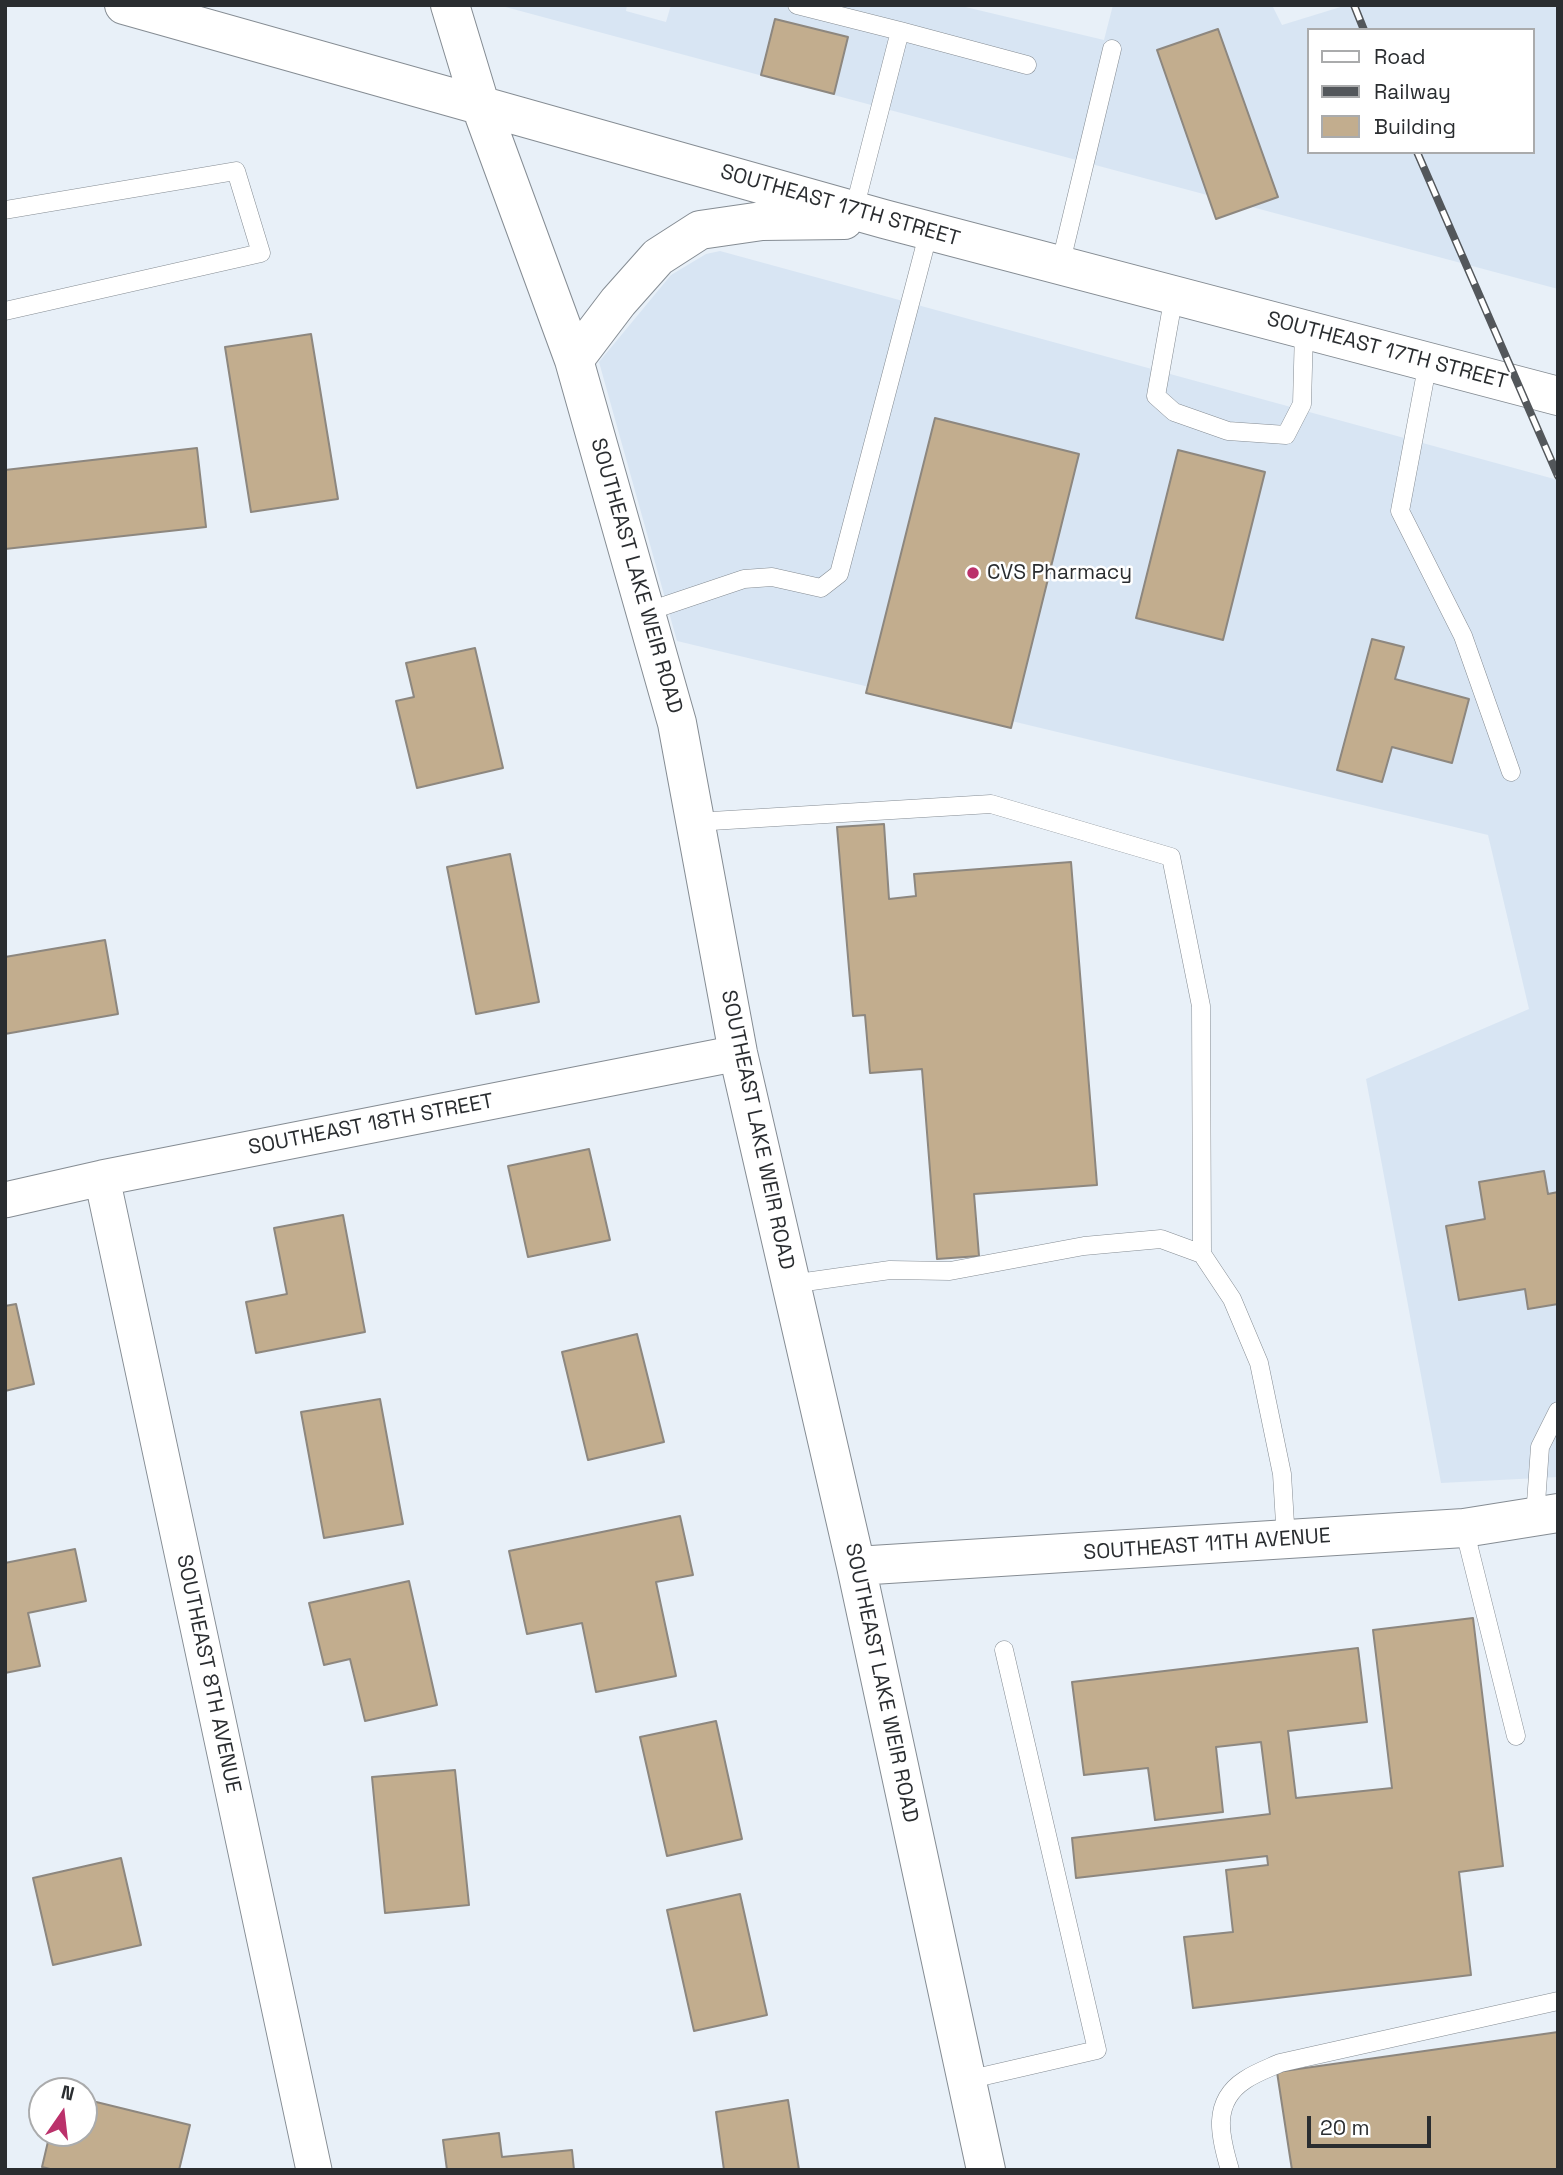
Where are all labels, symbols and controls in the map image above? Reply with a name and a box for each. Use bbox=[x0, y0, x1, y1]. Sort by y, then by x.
legend bbox=[1308, 28, 1535, 154]
text: Road bbox=[1374, 43, 1426, 70]
text: Railway bbox=[1374, 78, 1451, 105]
text: Building bbox=[1374, 113, 1456, 140]
street label: SOUTHEAST 17TH STREET bbox=[717, 160, 963, 252]
street label: SOUTHEAST 17TH STREET bbox=[1264, 307, 1510, 395]
street label: SOUTHEAST LAKE WEIR ROAD bbox=[585, 436, 687, 716]
place label: CVS Pharmacy bbox=[987, 560, 1132, 586]
marker: CVS Pharmacy bbox=[965, 565, 981, 581]
street label: SOUTHEAST LAKE WEIR ROAD bbox=[715, 988, 799, 1272]
street label: SOUTHEAST 18TH STREET bbox=[246, 1089, 496, 1161]
street label: SOUTHEAST 11TH AVENUE bbox=[1083, 1524, 1331, 1566]
street label: SOUTHEAST LAKE WEIR ROAD bbox=[839, 1541, 923, 1825]
street label: SOUTHEAST 8TH AVENUE bbox=[170, 1552, 246, 1796]
north arrow bbox=[28, 2077, 98, 2147]
text: N bbox=[59, 2079, 77, 2107]
scale bar bbox=[1311, 2102, 1435, 2146]
text: 20 m bbox=[1320, 2114, 1370, 2141]

